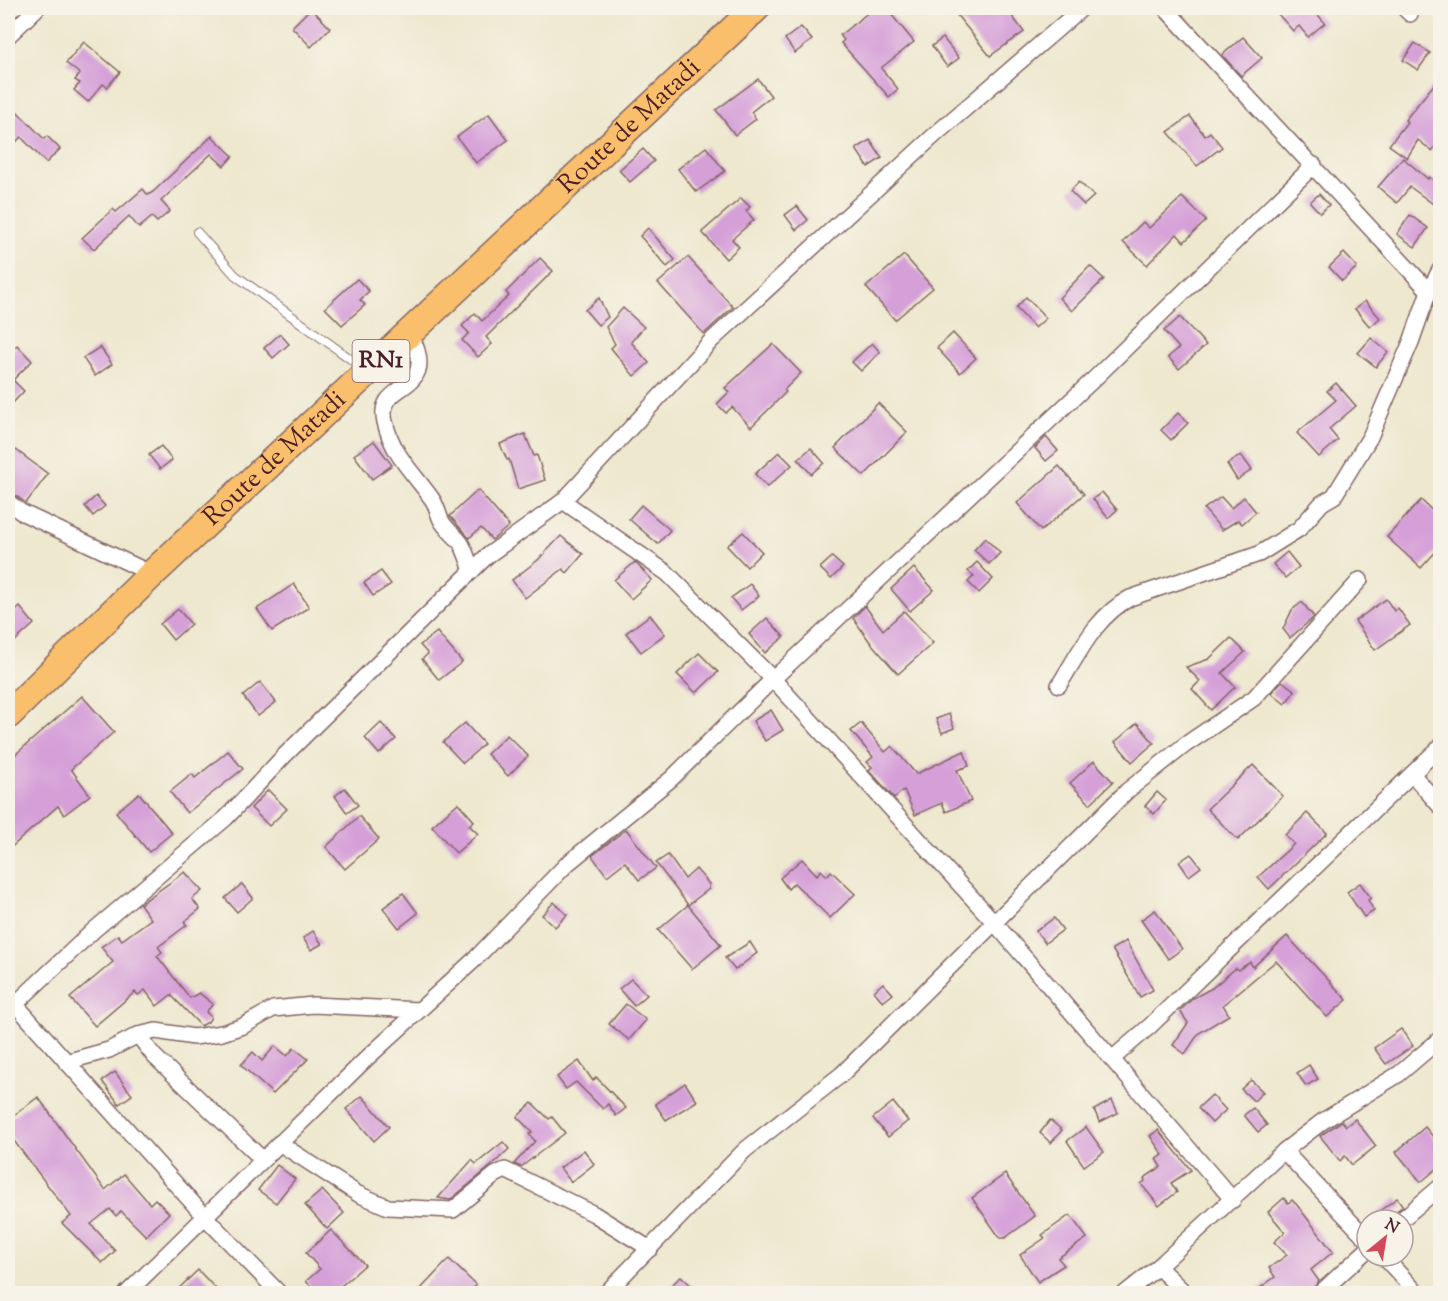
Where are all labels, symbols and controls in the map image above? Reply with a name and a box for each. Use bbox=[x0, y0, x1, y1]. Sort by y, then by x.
street label: Route de Matadi bbox=[550, 50, 709, 203]
road number: RN1 bbox=[352, 340, 410, 382]
street label: Route de Matadi bbox=[195, 382, 355, 535]
north arrow bbox=[1355, 1208, 1415, 1268]
text: N bbox=[1380, 1214, 1403, 1240]

